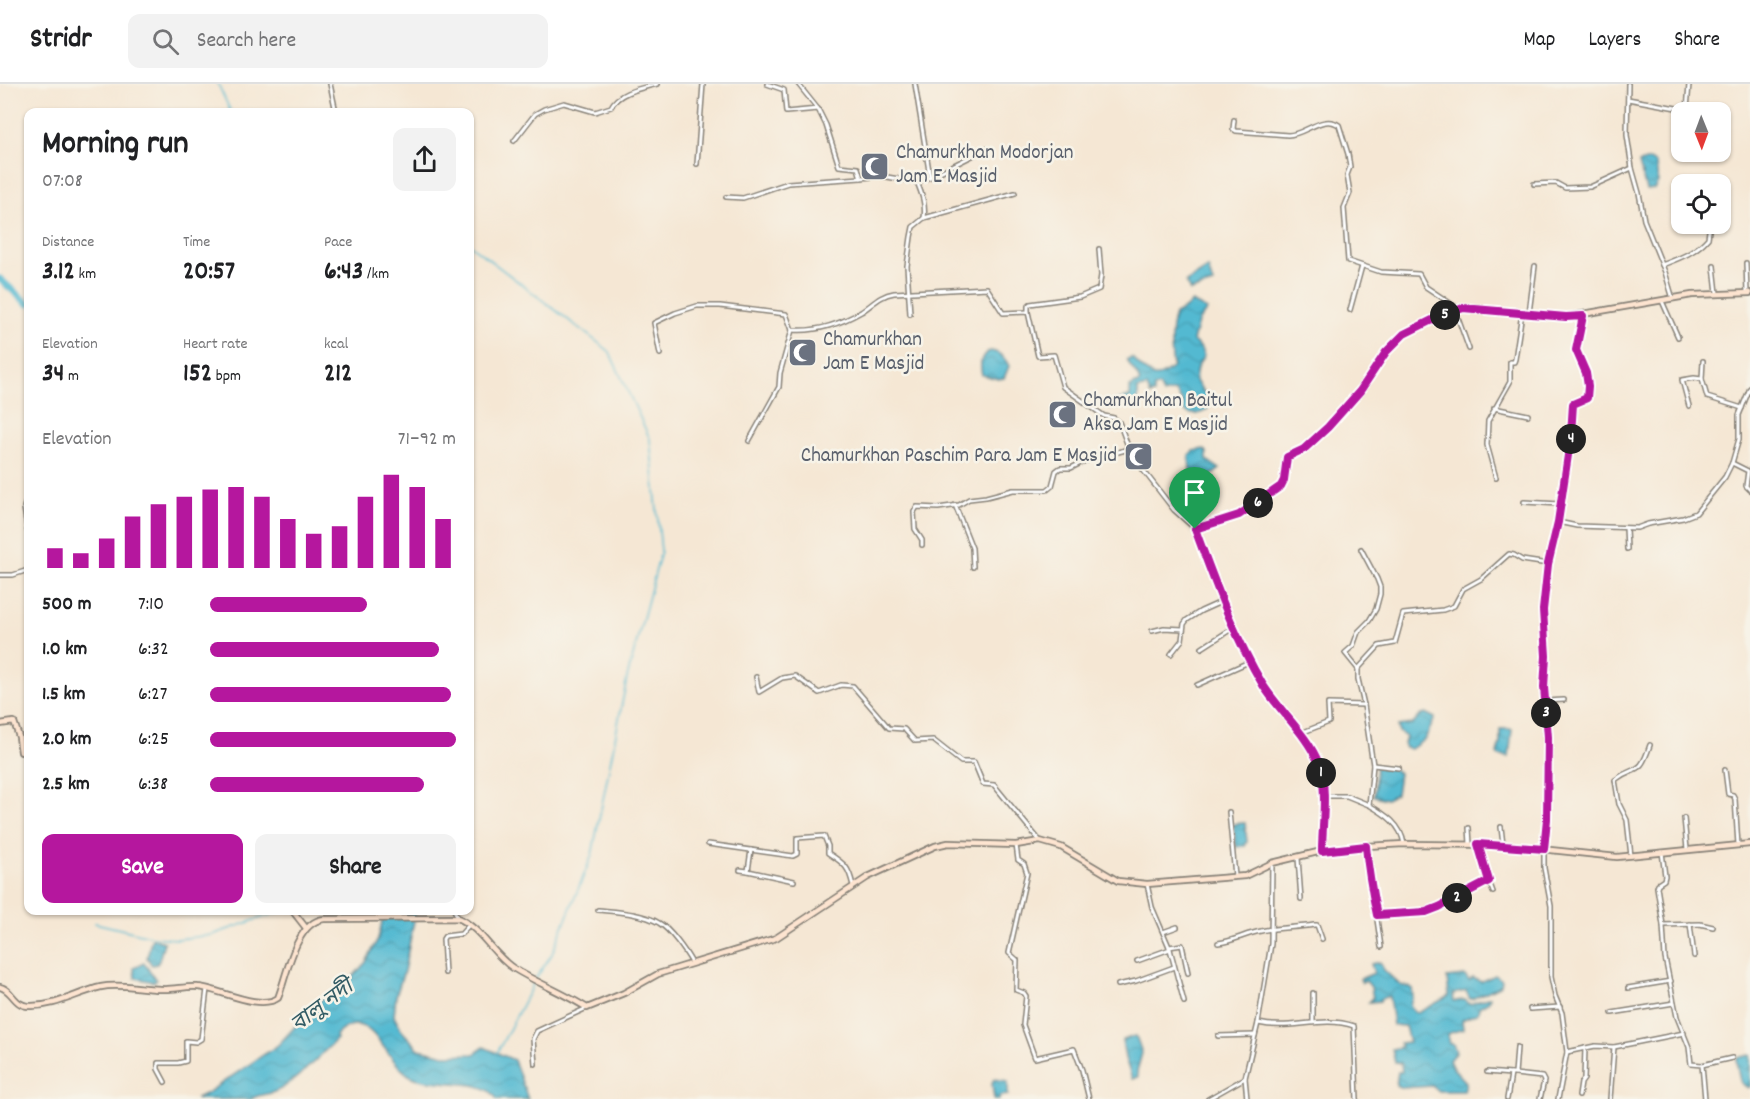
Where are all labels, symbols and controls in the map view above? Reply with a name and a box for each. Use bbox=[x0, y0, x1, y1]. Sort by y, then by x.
search box bbox=[128, 14, 548, 68]
text: Stridr bbox=[30, 21, 92, 61]
icon: search bbox=[149, 25, 182, 58]
text: Search here bbox=[197, 26, 296, 57]
text: Map bbox=[1524, 26, 1555, 56]
text: Layers bbox=[1588, 26, 1641, 56]
text: Share bbox=[1674, 26, 1720, 56]
north arrow bbox=[1671, 102, 1731, 162]
map controls bbox=[1671, 102, 1731, 234]
text: Morning run bbox=[42, 122, 189, 169]
button: share bbox=[393, 128, 456, 191]
place label: Chamurkhan Modorjan Jam E Masjid bbox=[896, 139, 1073, 193]
mosque icon: Chamurkhan Modorjan Jam E Masjid bbox=[859, 150, 891, 182]
text: 07:08 bbox=[42, 168, 83, 196]
button: locate bbox=[1671, 174, 1731, 234]
text: Distance bbox=[42, 231, 94, 254]
text: Time bbox=[183, 231, 210, 254]
text: Pace bbox=[324, 231, 352, 254]
text: 3.12 bbox=[42, 254, 75, 291]
text: 20:57 bbox=[183, 254, 235, 291]
text: 6:43 bbox=[324, 254, 363, 291]
text: km bbox=[75, 263, 96, 286]
text: /km bbox=[363, 263, 389, 286]
pin: 5 bbox=[1430, 300, 1460, 330]
text: 5 bbox=[1441, 303, 1449, 326]
place label: Chamurkhan Jam E Masjid bbox=[823, 326, 924, 380]
text: Elevation bbox=[42, 333, 98, 356]
text: Heart rate bbox=[183, 333, 248, 356]
text: kcal bbox=[324, 333, 348, 356]
mosque icon: Chamurkhan Jam E Masjid bbox=[786, 337, 818, 369]
text: 34 bbox=[42, 356, 64, 393]
text: 152 bbox=[183, 356, 212, 393]
text: 212 bbox=[324, 356, 352, 393]
text: m bbox=[64, 365, 79, 388]
text: bpm bbox=[212, 365, 241, 388]
place label: Chamurkhan Baitul Aksa Jam E Masjid bbox=[1083, 387, 1232, 441]
mosque icon: Chamurkhan Baitul Aksa Jam E Masjid bbox=[1046, 398, 1078, 430]
pin: 4 bbox=[1556, 424, 1586, 454]
text: Elevation bbox=[42, 426, 112, 454]
text: 71–92 m bbox=[398, 426, 456, 454]
text: 4 bbox=[1568, 427, 1574, 450]
mosque icon: Chamurkhan Paschim Para Jam E Masjid bbox=[1122, 441, 1154, 473]
place label: Chamurkhan Paschim Para Jam E Masjid bbox=[801, 442, 1117, 472]
pin bbox=[1169, 467, 1220, 529]
icon: arrive bbox=[1178, 476, 1211, 509]
pin: 6 bbox=[1243, 488, 1273, 518]
text: 6 bbox=[1254, 491, 1262, 514]
text: 500 m bbox=[42, 591, 91, 619]
text: 7:10 bbox=[138, 591, 164, 619]
text: 1.0 km bbox=[42, 636, 87, 664]
text: 6:32 bbox=[138, 636, 169, 664]
text: 1.5 km bbox=[42, 681, 85, 709]
text: 6:27 bbox=[138, 681, 168, 709]
pin: 3 bbox=[1531, 698, 1561, 728]
text: 3 bbox=[1542, 701, 1550, 724]
text: 2.0 km bbox=[42, 726, 91, 754]
text: 6:25 bbox=[138, 726, 169, 754]
pin: 1 bbox=[1306, 758, 1336, 788]
text: 1 bbox=[1319, 761, 1323, 784]
text: 2.5 km bbox=[42, 771, 90, 799]
text: 6:38 bbox=[138, 771, 168, 799]
button: Save bbox=[42, 834, 243, 903]
button: Share bbox=[255, 834, 456, 903]
pin: 2 bbox=[1442, 883, 1472, 913]
text: 2 bbox=[1454, 886, 1461, 909]
water label: বালু নদী bbox=[285, 971, 364, 1041]

